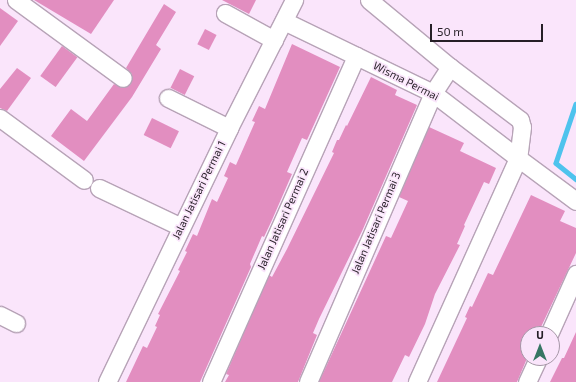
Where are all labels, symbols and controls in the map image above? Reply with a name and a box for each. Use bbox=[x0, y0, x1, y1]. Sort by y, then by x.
scale bar bbox=[432, 16, 545, 42]
text: 50 m bbox=[437, 24, 464, 38]
street label: Wisma Permai bbox=[371, 59, 441, 103]
street label: Jalan Jatisari Permai 1 bbox=[169, 139, 229, 241]
street label: Jalan Jatisari Permai 2 bbox=[255, 166, 311, 272]
street label: Jalan Jatisari Permai 3 bbox=[349, 170, 403, 276]
north arrow bbox=[520, 326, 560, 366]
text: U bbox=[536, 328, 544, 341]

